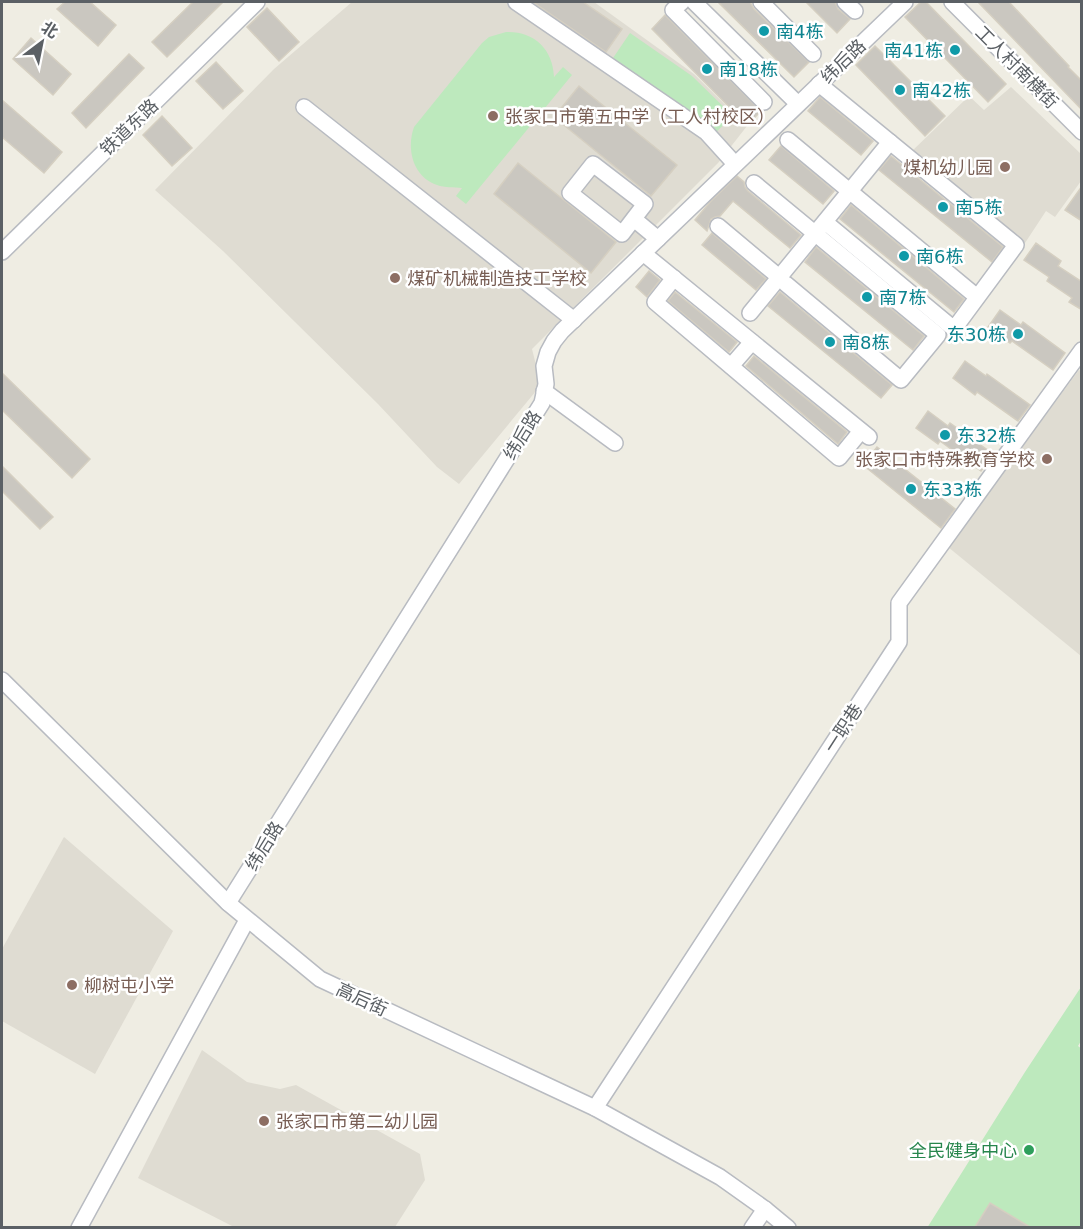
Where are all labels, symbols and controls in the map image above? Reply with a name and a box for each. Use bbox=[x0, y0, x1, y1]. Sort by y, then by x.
north arrow bbox=[12, 12, 72, 72]
text: 北 bbox=[38, 17, 62, 42]
place label: 南4栋 bbox=[776, 21, 823, 42]
street label: 工人村南横街 bbox=[971, 21, 1063, 113]
marker: 南4栋 bbox=[757, 24, 771, 38]
street label: 纬后路 bbox=[816, 35, 870, 87]
place label: 南41栋 bbox=[884, 40, 943, 61]
marker: 南41栋 bbox=[948, 43, 962, 57]
place label: 南18栋 bbox=[719, 59, 778, 80]
marker: 南18栋 bbox=[700, 62, 714, 76]
place label: 南42栋 bbox=[912, 80, 971, 101]
marker: 南42栋 bbox=[893, 83, 907, 97]
street label: 铁道东路 bbox=[96, 94, 162, 160]
place label: 张家口市第五中学（工人村校区） bbox=[505, 106, 775, 127]
marker: 张家口市第五中学（工人村校区） bbox=[486, 109, 500, 123]
place label: 煤机幼儿园 bbox=[903, 157, 993, 178]
marker: 煤机幼儿园 bbox=[998, 160, 1012, 174]
place label: 南5栋 bbox=[955, 197, 1002, 218]
marker: 南5栋 bbox=[936, 200, 950, 214]
place label: 南6栋 bbox=[916, 246, 963, 267]
marker: 南6栋 bbox=[897, 249, 911, 263]
place label: 煤矿机械制造技工学校 bbox=[407, 268, 587, 289]
marker: 煤矿机械制造技工学校 bbox=[388, 271, 402, 285]
place label: 南7栋 bbox=[879, 287, 926, 308]
marker: 南7栋 bbox=[860, 290, 874, 304]
place label: 东30栋 bbox=[947, 324, 1006, 345]
marker: 东30栋 bbox=[1011, 327, 1025, 341]
place label: 南8栋 bbox=[842, 332, 889, 353]
marker: 南8栋 bbox=[823, 335, 837, 349]
street label: 纬后路 bbox=[499, 407, 545, 463]
place label: 东32栋 bbox=[957, 425, 1016, 446]
marker: 东32栋 bbox=[938, 428, 952, 442]
place label: 张家口市特殊教育学校 bbox=[855, 449, 1035, 470]
marker: 张家口市特殊教育学校 bbox=[1040, 452, 1054, 466]
place label: 东33栋 bbox=[923, 479, 982, 500]
marker: 东33栋 bbox=[904, 482, 918, 496]
street label: 一职巷 bbox=[819, 700, 867, 756]
street label: 纬后路 bbox=[241, 818, 287, 874]
place label: 柳树屯小学 bbox=[84, 975, 174, 996]
marker: 柳树屯小学 bbox=[65, 978, 79, 992]
street label: 高后街 bbox=[333, 978, 391, 1020]
place label: 张家口市第二幼儿园 bbox=[276, 1111, 438, 1132]
marker: 张家口市第二幼儿园 bbox=[257, 1114, 271, 1128]
place label: 全民健身中心 bbox=[909, 1140, 1017, 1161]
marker: 全民健身中心 bbox=[1022, 1143, 1036, 1157]

